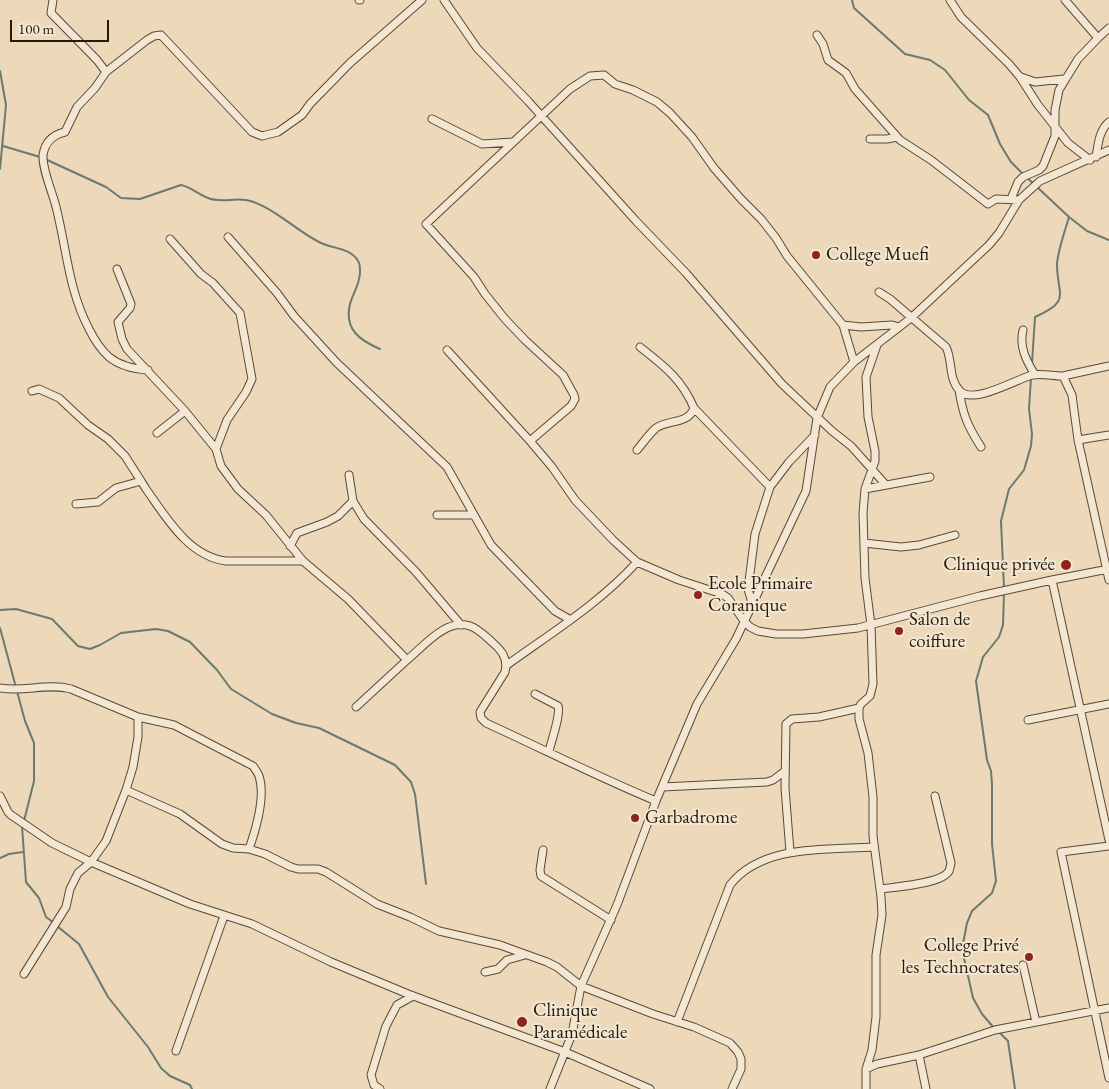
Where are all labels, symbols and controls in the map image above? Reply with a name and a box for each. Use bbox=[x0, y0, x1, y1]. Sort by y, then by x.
scale bar bbox=[12, 10, 111, 42]
text: 100 m bbox=[18, 19, 54, 38]
place label: College Muefi bbox=[826, 244, 929, 266]
marker: College Muefi bbox=[810, 249, 822, 261]
place label: Clinique privée bbox=[943, 554, 1055, 576]
marker: Clinique privée bbox=[1059, 558, 1073, 572]
place label: Ecole Primaire Coranique bbox=[708, 573, 813, 617]
marker: Ecole Primaire Coranique bbox=[692, 589, 704, 601]
place label: Salon de coiffure bbox=[909, 609, 970, 653]
marker: Salon de coiffure bbox=[893, 625, 905, 637]
place label: Garbadrome bbox=[645, 807, 737, 829]
marker: Garbadrome bbox=[629, 812, 641, 824]
place label: College Privé les Technocrates bbox=[901, 935, 1019, 979]
marker: College Privé les Technocrates bbox=[1023, 951, 1035, 963]
place label: Clinique Paramédicale bbox=[533, 1000, 627, 1044]
marker: Clinique Paramédicale bbox=[515, 1015, 529, 1029]

